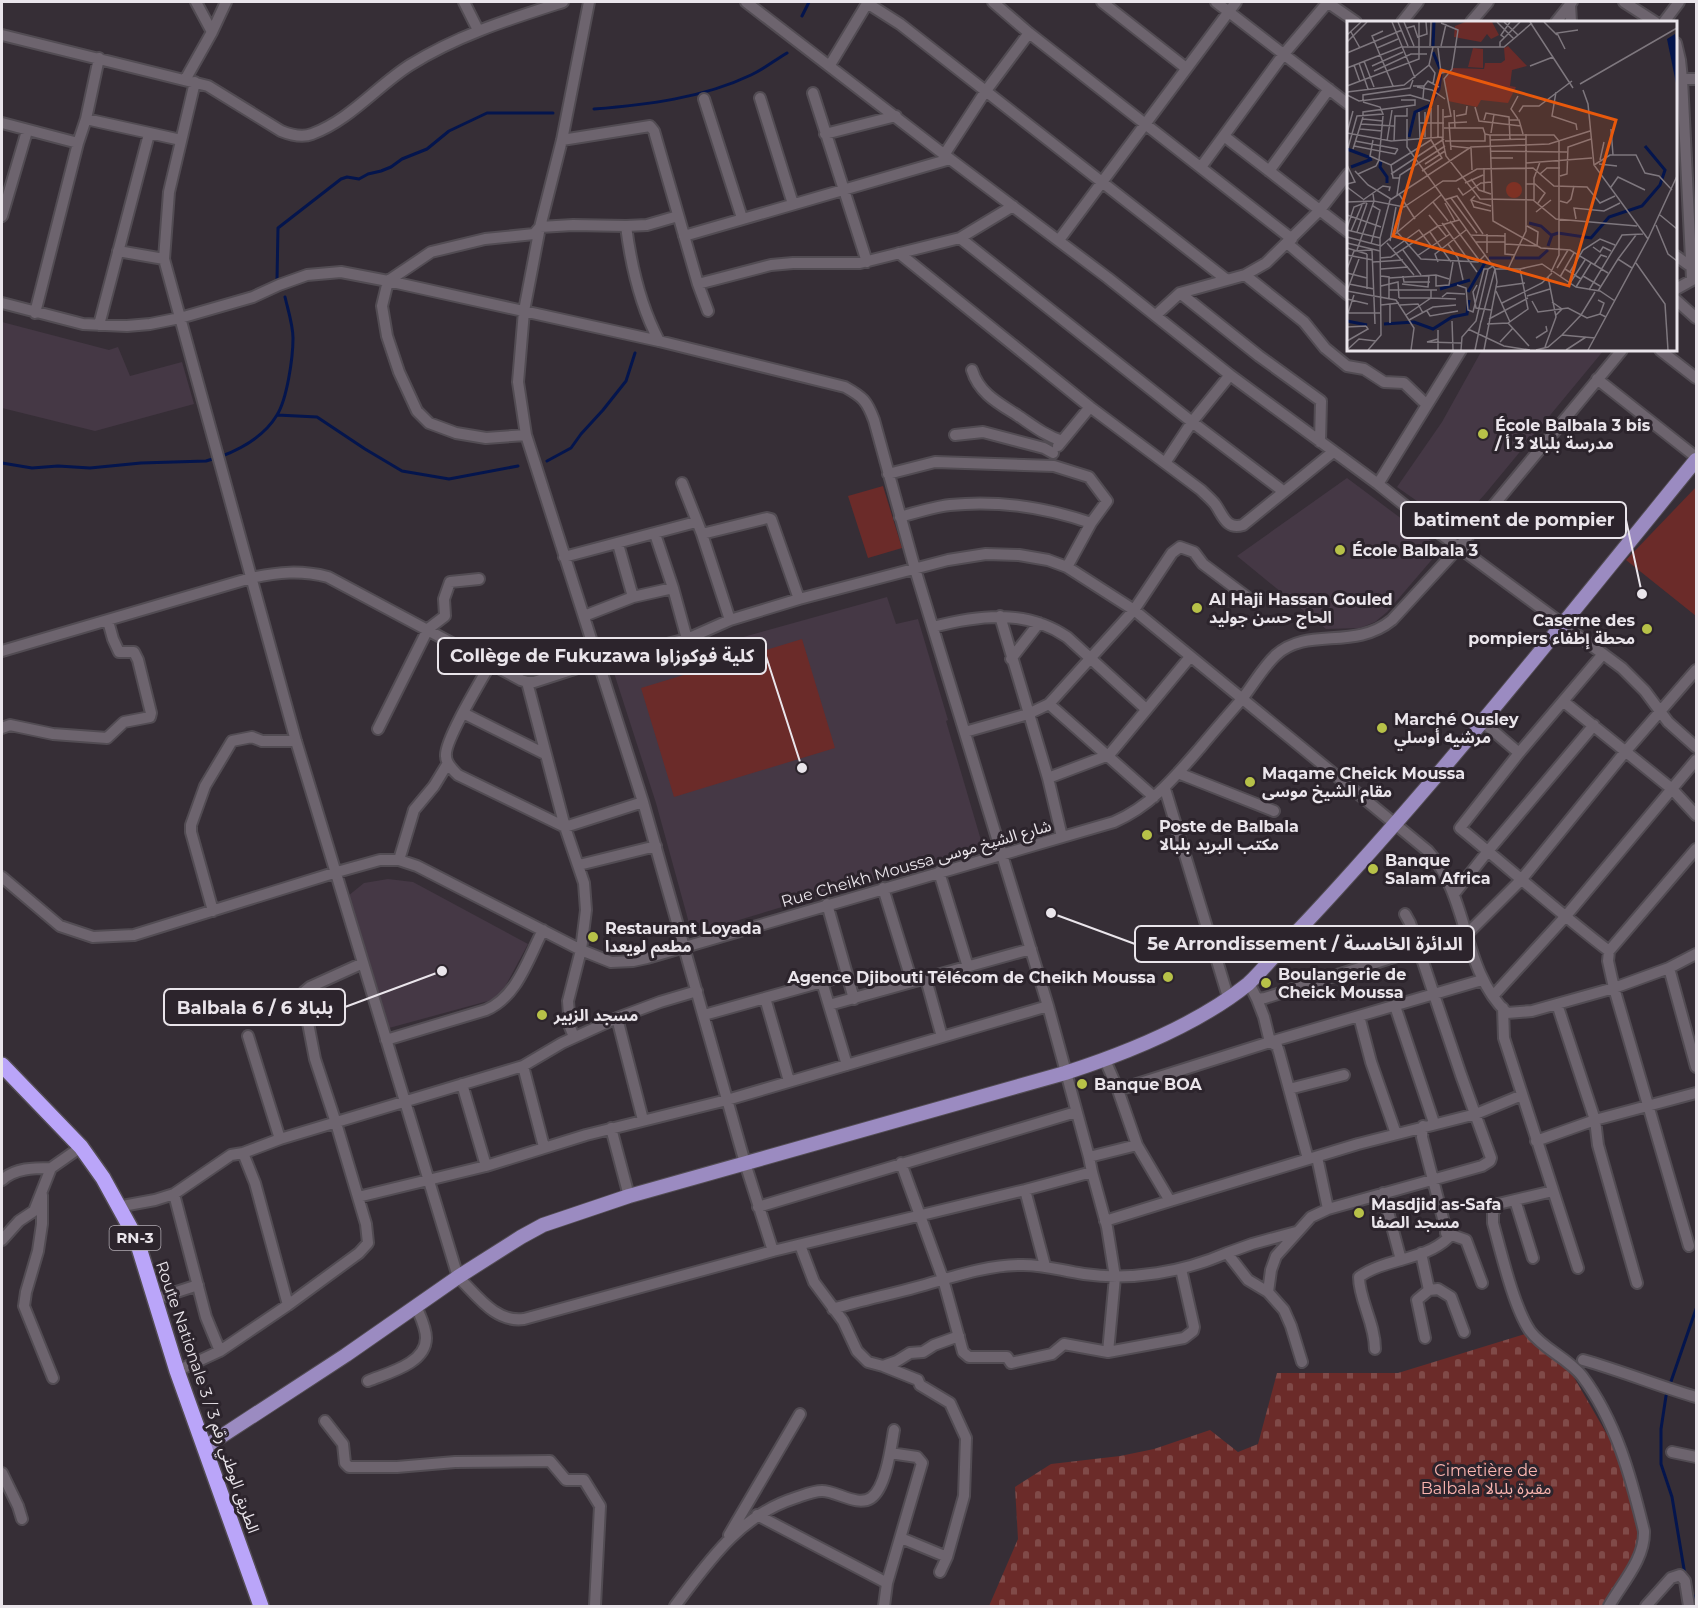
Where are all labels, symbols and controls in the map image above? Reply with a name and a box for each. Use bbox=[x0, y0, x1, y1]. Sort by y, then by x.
inset map bbox=[1347, 21, 1677, 351]
place label: École Balbala 3 bis / مدرسة بلبالا 3 أ bbox=[1494, 416, 1651, 453]
marker: École Balbala 3 bis / مدرسة بلبالا 3 أ bbox=[1476, 427, 1490, 441]
callout: batiment de pompier bbox=[1401, 502, 1626, 538]
text: batiment de pompier bbox=[1413, 509, 1615, 531]
place label: École Balbala 3 bbox=[1352, 541, 1478, 560]
marker: École Balbala 3 bbox=[1333, 543, 1347, 557]
place label: Al Haji Hassan Gouled الحاج حسن جوليد bbox=[1208, 590, 1393, 629]
marker: Al Haji Hassan Gouled الحاج حسن جوليد bbox=[1190, 601, 1204, 615]
place label: Caserne des pompiers محطة إطفاء bbox=[1468, 611, 1635, 650]
marker: Caserne des pompiers محطة إطفاء bbox=[1640, 622, 1654, 636]
callout: Collège de Fukuzawa كلية فوكوزاوا bbox=[438, 638, 766, 674]
text: Collège de Fukuzawa كلية فوكوزاوا bbox=[450, 645, 755, 667]
place label: Marché Ousley مرشيه أوسلي bbox=[1394, 710, 1519, 751]
marker: Marché Ousley مرشيه أوسلي bbox=[1375, 721, 1389, 735]
place label: Maqame Cheick Moussa مقام الشيخ موسى bbox=[1262, 764, 1465, 804]
marker: Maqame Cheick Moussa مقام الشيخ موسى bbox=[1243, 775, 1257, 789]
street label: Rue Cheikh Moussa شارع الشيخ موسى bbox=[779, 816, 1054, 914]
place label: Poste de Balbala مكتب البريد بلبالا bbox=[1159, 817, 1299, 854]
marker: Poste de Balbala مكتب البريد بلبالا bbox=[1140, 828, 1154, 842]
place label: Banque Salam Africa bbox=[1385, 851, 1491, 888]
marker: Banque Salam Africa bbox=[1366, 862, 1380, 876]
place label: Restaurant Loyada مطعم لويعدا bbox=[605, 919, 762, 959]
callout: 5e Arrondissement / الدائرة الخامسة bbox=[1135, 926, 1474, 962]
marker: Restaurant Loyada مطعم لويعدا bbox=[586, 930, 600, 944]
text: 5e Arrondissement / الدائرة الخامسة bbox=[1147, 933, 1463, 955]
place label: Boulangerie de Cheick Moussa bbox=[1278, 965, 1406, 1002]
place label: Agence Djibouti Télécom de Cheikh Moussa bbox=[787, 968, 1156, 987]
marker: Agence Djibouti Télécom de Cheikh Moussa bbox=[1161, 970, 1175, 984]
marker: Boulangerie de Cheick Moussa bbox=[1259, 976, 1273, 990]
callout: Balbala 6 / بلبالا 6 bbox=[164, 989, 345, 1025]
text: Balbala 6 / بلبالا 6 bbox=[177, 997, 333, 1019]
place label: مسجد الزبير bbox=[553, 1006, 638, 1025]
marker: مسجد الزبير bbox=[535, 1008, 549, 1022]
place label: Banque BOA bbox=[1094, 1075, 1202, 1094]
marker: Banque BOA bbox=[1075, 1077, 1089, 1091]
place label: Masdjid as-Safa مسجد الصفا bbox=[1371, 1195, 1501, 1232]
marker: Masdjid as-Safa مسجد الصفا bbox=[1352, 1206, 1366, 1220]
road number: RN-3 bbox=[110, 1226, 160, 1250]
street label: Route Nationale 3 / الطريق الوطني رقم 3 bbox=[149, 1259, 263, 1537]
park label: Cimetière de Balbala مقبرة بلبالا bbox=[1421, 1461, 1551, 1498]

